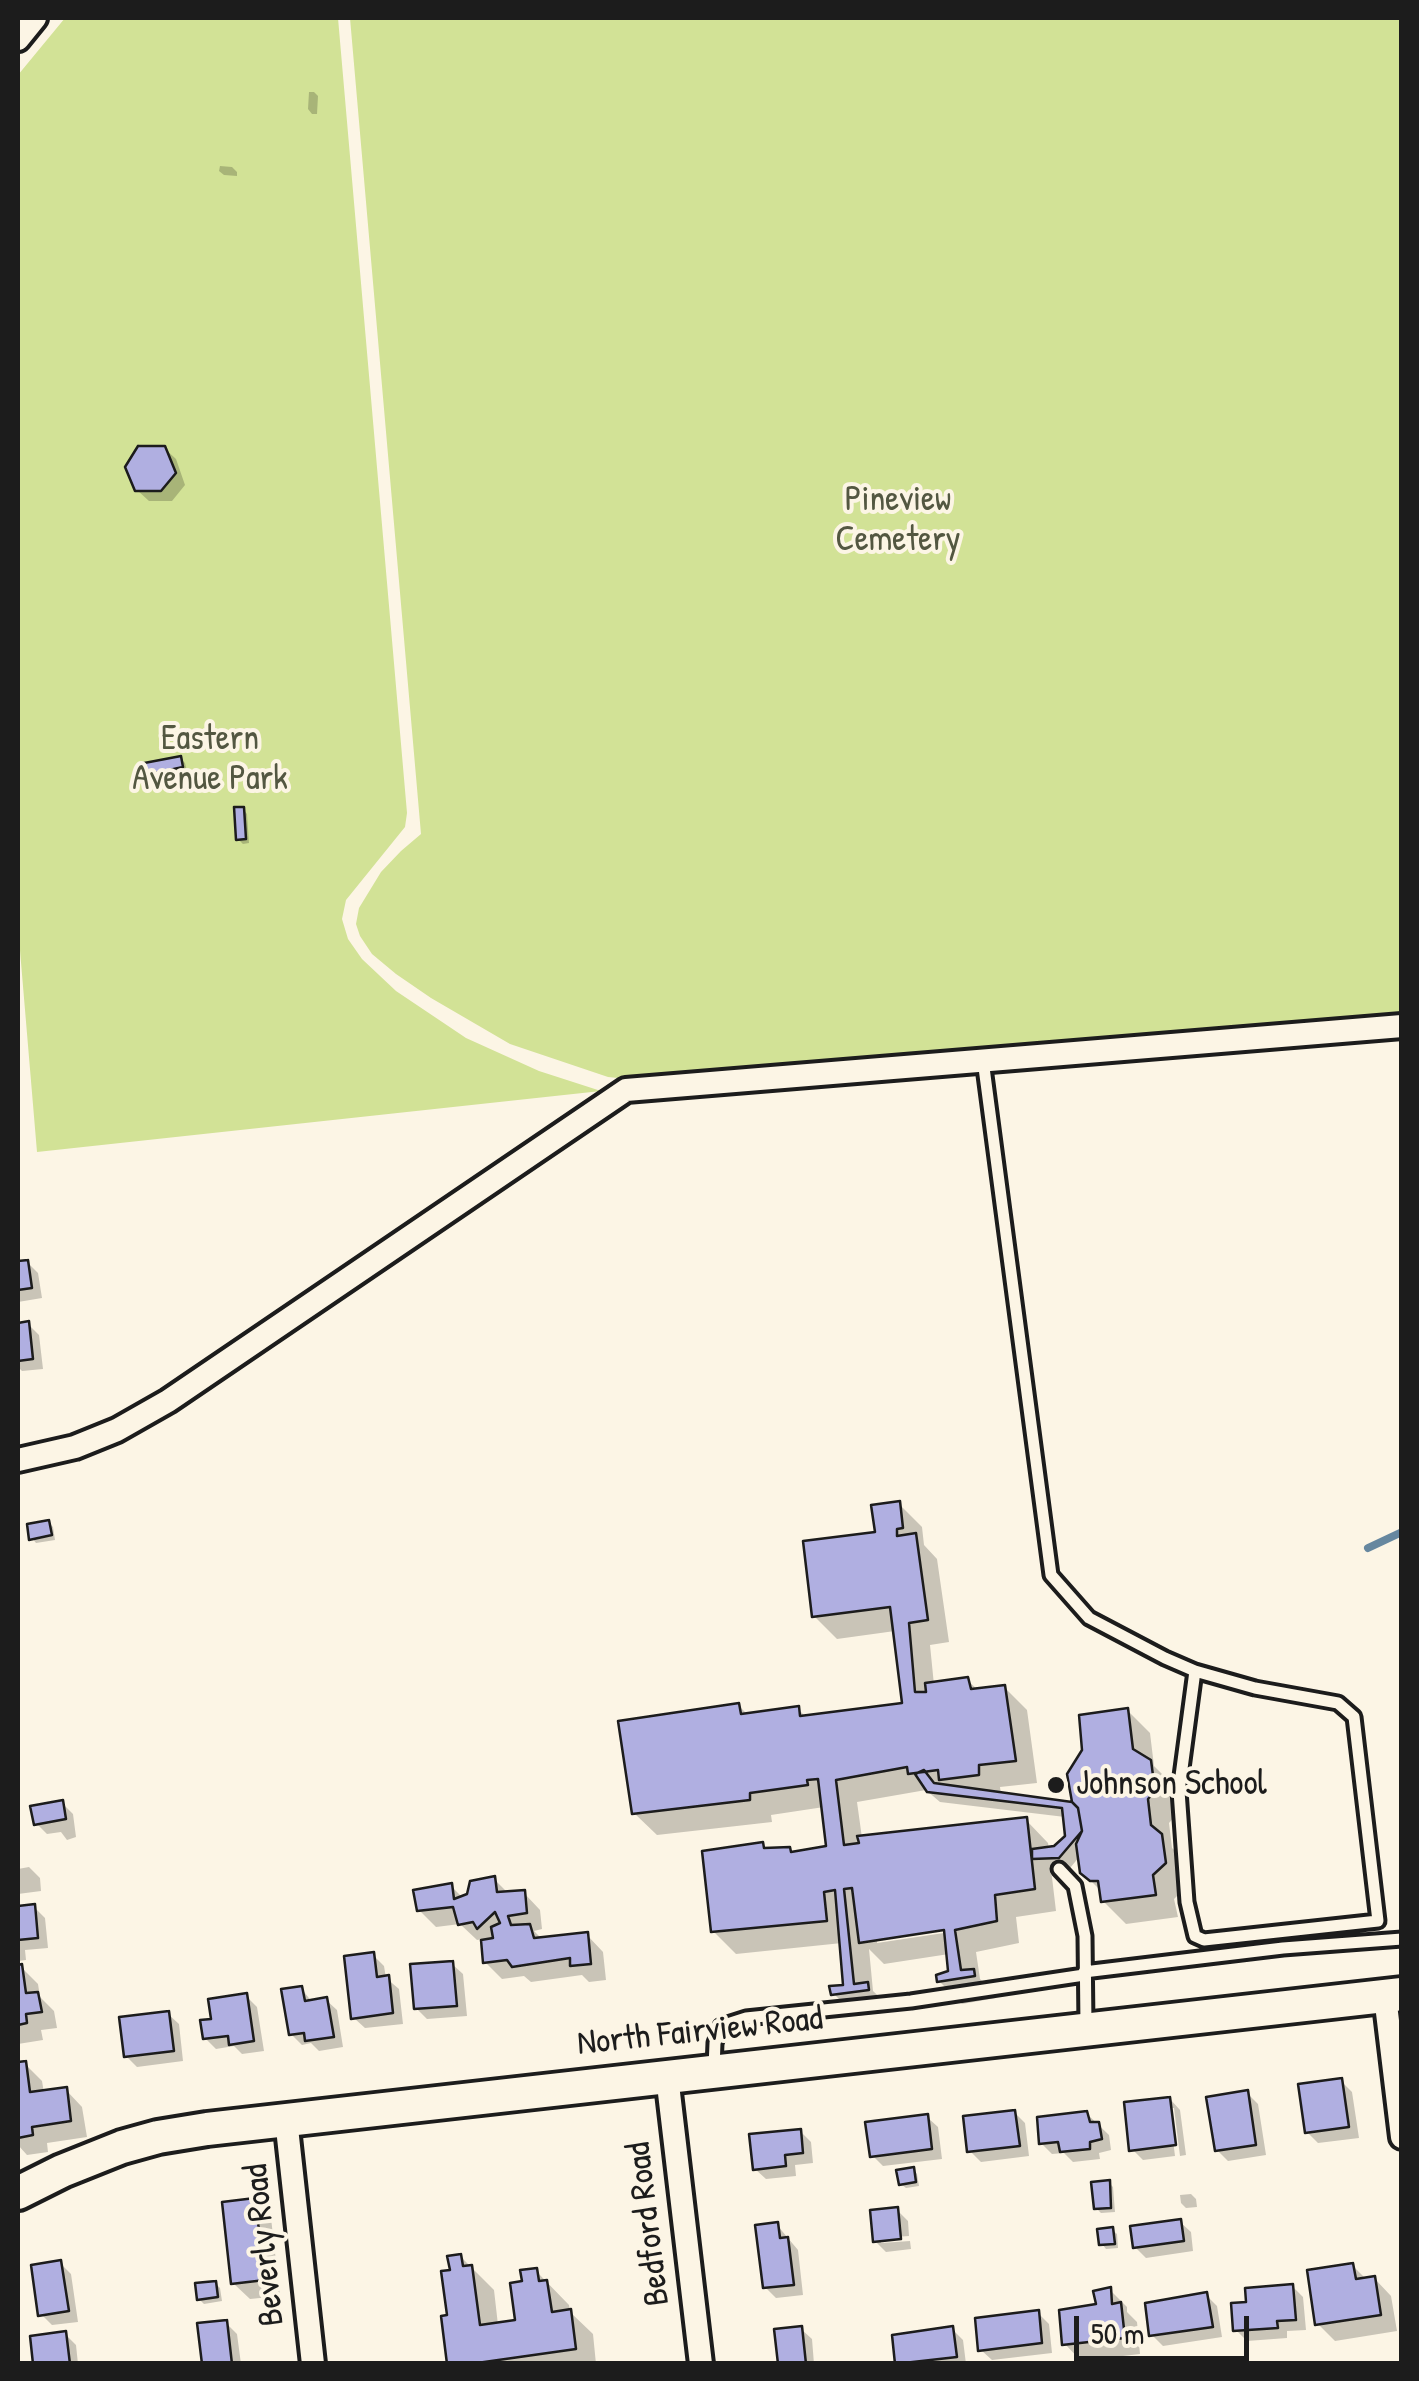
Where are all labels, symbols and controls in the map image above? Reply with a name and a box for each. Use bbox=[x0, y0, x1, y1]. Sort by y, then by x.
park label: Pineview Cemetery bbox=[835, 480, 961, 562]
park label: Eastern Avenue Park bbox=[132, 719, 288, 801]
place label: Johnson School bbox=[1076, 1764, 1267, 1806]
marker: Johnson School bbox=[1045, 1774, 1067, 1796]
street label: North Fairview Road bbox=[575, 1998, 825, 2066]
street label: Bedford Road bbox=[618, 2140, 680, 2308]
street label: Beverly Road bbox=[236, 2162, 294, 2328]
scale bar bbox=[1079, 2296, 1254, 2358]
text: 50 m bbox=[1091, 2313, 1144, 2353]

